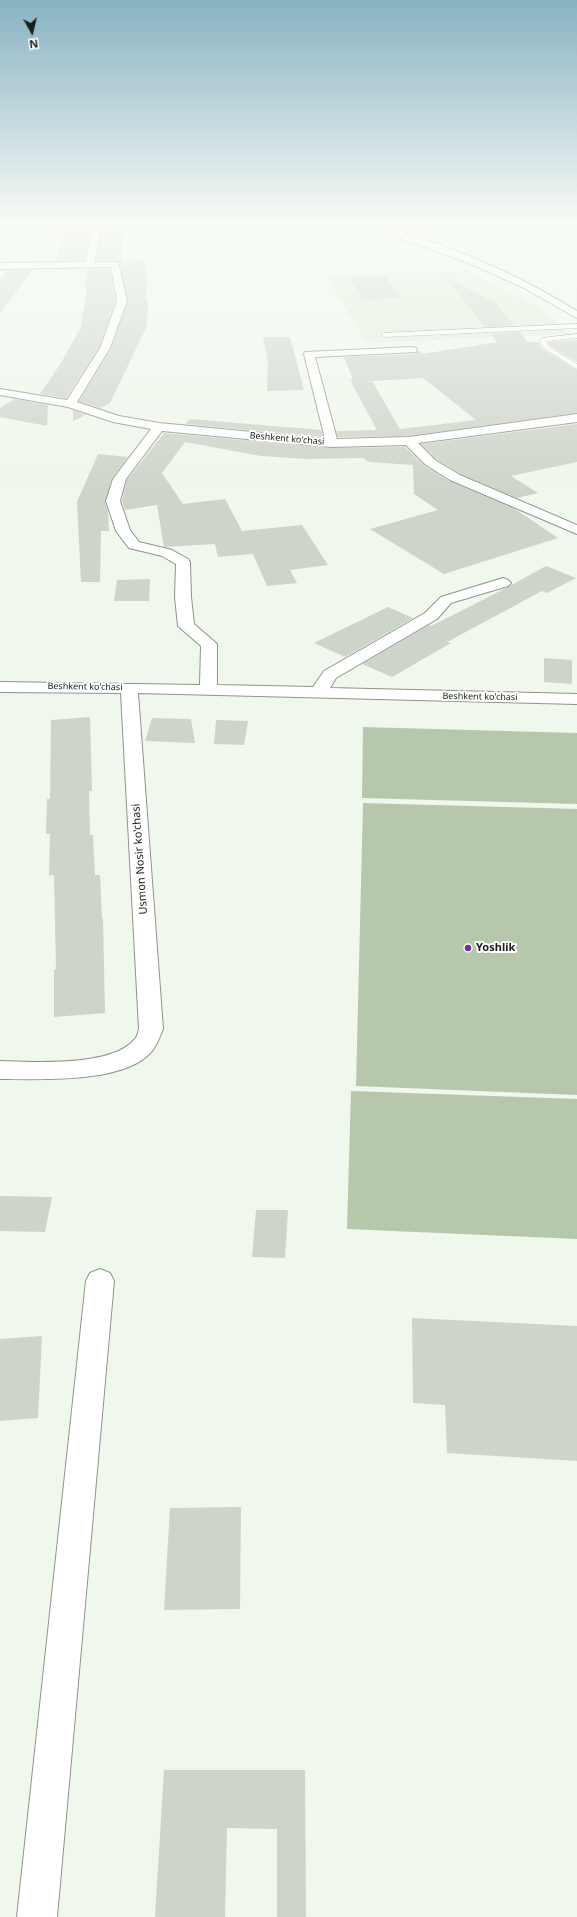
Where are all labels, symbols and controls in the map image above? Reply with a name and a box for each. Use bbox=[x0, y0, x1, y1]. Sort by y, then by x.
north arrow bbox=[12, 12, 52, 52]
text: N bbox=[28, 36, 39, 52]
street label: Beshkent ko'chasi bbox=[249, 430, 325, 448]
street label: Beshkent ko'chasi bbox=[47, 681, 123, 693]
street label: Beshkent ko'chasi bbox=[442, 691, 518, 703]
street label: Usmon Nosir ko'chasi bbox=[130, 803, 150, 915]
place label: Yoshlik bbox=[476, 941, 515, 955]
marker: Yoshlik bbox=[463, 943, 473, 953]

